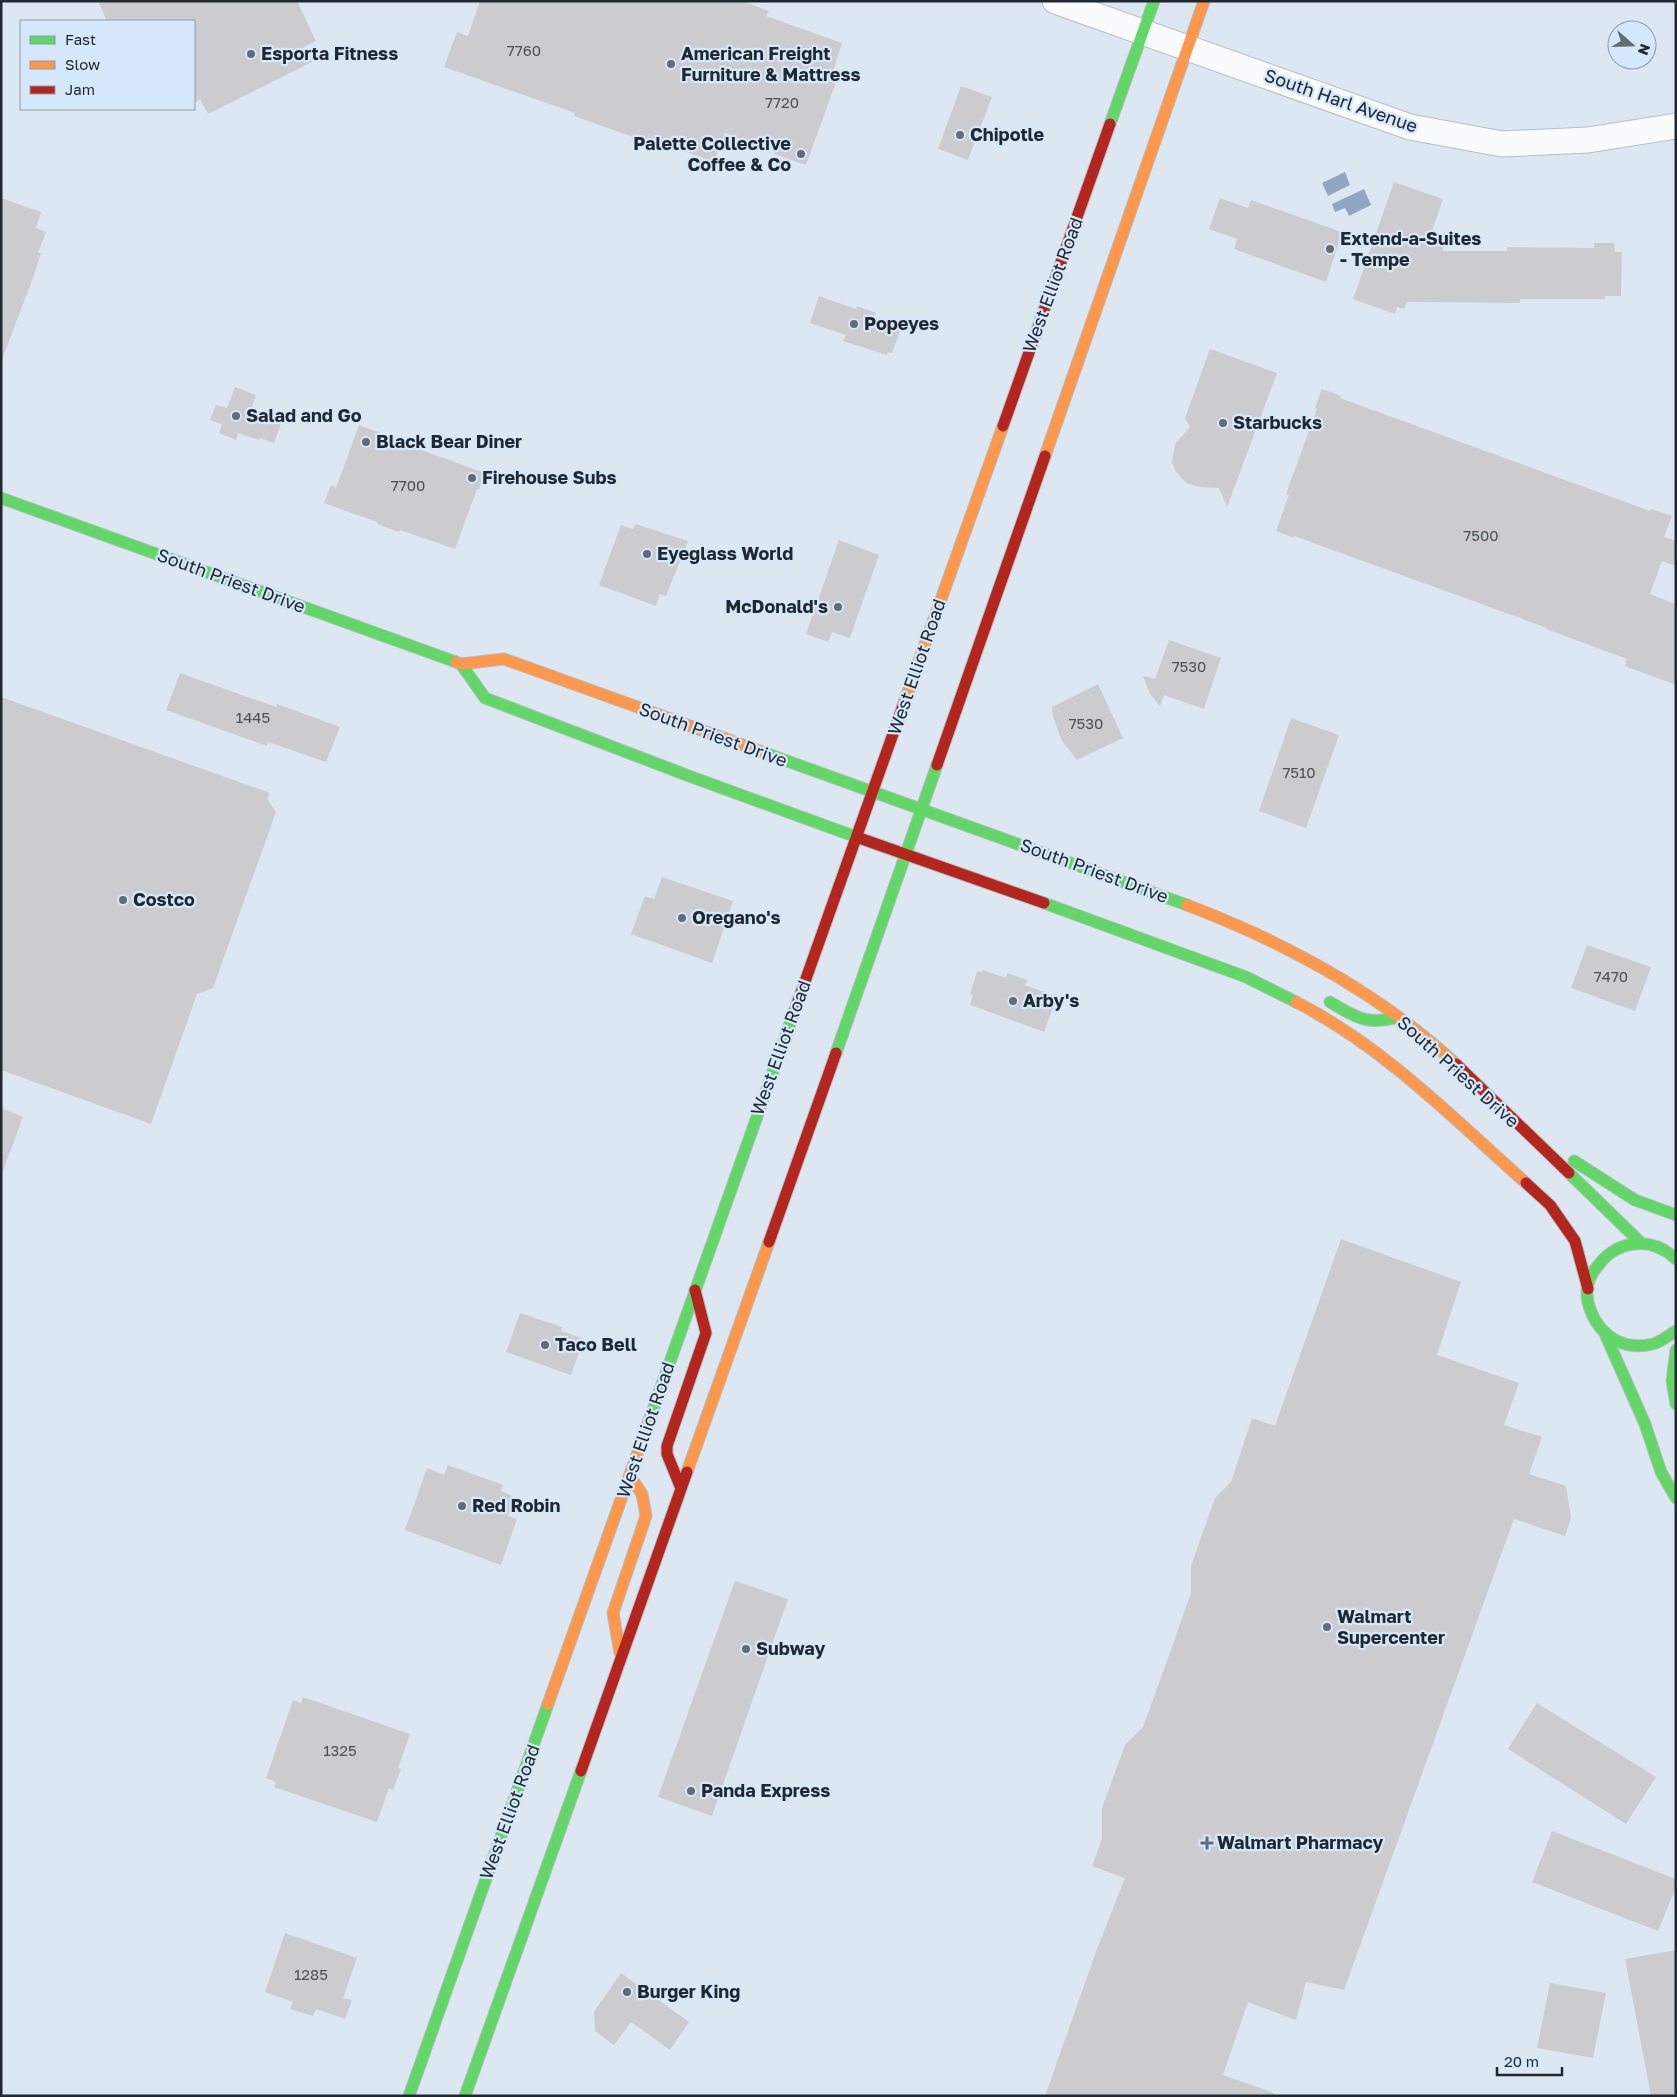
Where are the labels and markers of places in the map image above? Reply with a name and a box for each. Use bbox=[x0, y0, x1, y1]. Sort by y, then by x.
place label: Esporta Fitness bbox=[261, 42, 398, 64]
place label: American Freight Furniture & Mattress bbox=[681, 42, 861, 85]
marker: Esporta Fitness bbox=[245, 48, 257, 60]
marker: American Freight Furniture & Mattress bbox=[665, 58, 677, 70]
place label: Chipotle bbox=[970, 123, 1045, 145]
marker: Chipotle bbox=[954, 129, 966, 141]
place label: Palette Collective Coffee & Co bbox=[633, 132, 791, 175]
marker: Palette Collective Coffee & Co bbox=[795, 148, 807, 160]
place label: Extend-a-Suites - Tempe bbox=[1340, 227, 1481, 270]
marker: Extend-a-Suites - Tempe bbox=[1324, 243, 1336, 255]
place label: Popeyes bbox=[864, 312, 939, 334]
marker: Popeyes bbox=[848, 318, 860, 330]
place label: Salad and Go bbox=[246, 404, 362, 426]
marker: Salad and Go bbox=[230, 410, 242, 422]
place label: Starbucks bbox=[1233, 411, 1322, 433]
marker: Starbucks bbox=[1217, 417, 1229, 429]
place label: Black Bear Diner bbox=[376, 430, 522, 452]
marker: Black Bear Diner bbox=[360, 436, 372, 448]
place label: Firehouse Subs bbox=[482, 466, 617, 488]
marker: Firehouse Subs bbox=[466, 472, 478, 484]
place label: Eyeglass World bbox=[657, 542, 793, 564]
marker: Eyeglass World bbox=[641, 548, 653, 560]
place label: McDonald's bbox=[725, 595, 828, 617]
marker: McDonald's bbox=[832, 601, 844, 613]
place label: Costco bbox=[133, 888, 195, 910]
marker: Costco bbox=[117, 894, 129, 906]
place label: Oregano's bbox=[692, 906, 781, 928]
marker: Oregano's bbox=[676, 912, 688, 924]
place label: Arby's bbox=[1023, 989, 1079, 1011]
marker: Arby's bbox=[1007, 995, 1019, 1007]
place label: Taco Bell bbox=[555, 1333, 637, 1355]
marker: Taco Bell bbox=[539, 1339, 551, 1351]
place label: Red Robin bbox=[472, 1494, 560, 1516]
marker: Red Robin bbox=[456, 1500, 468, 1512]
place label: Walmart Supercenter bbox=[1337, 1605, 1445, 1648]
marker: Walmart Supercenter bbox=[1321, 1621, 1333, 1633]
place label: Subway bbox=[756, 1637, 825, 1659]
marker: Subway bbox=[740, 1643, 752, 1655]
place label: Panda Express bbox=[701, 1779, 830, 1801]
marker: Panda Express bbox=[685, 1785, 697, 1797]
place label: Walmart Pharmacy bbox=[1217, 1831, 1383, 1853]
marker: Walmart Pharmacy bbox=[1201, 1837, 1213, 1849]
place label: Burger King bbox=[637, 1980, 740, 2002]
marker: Burger King bbox=[621, 1986, 633, 1998]

